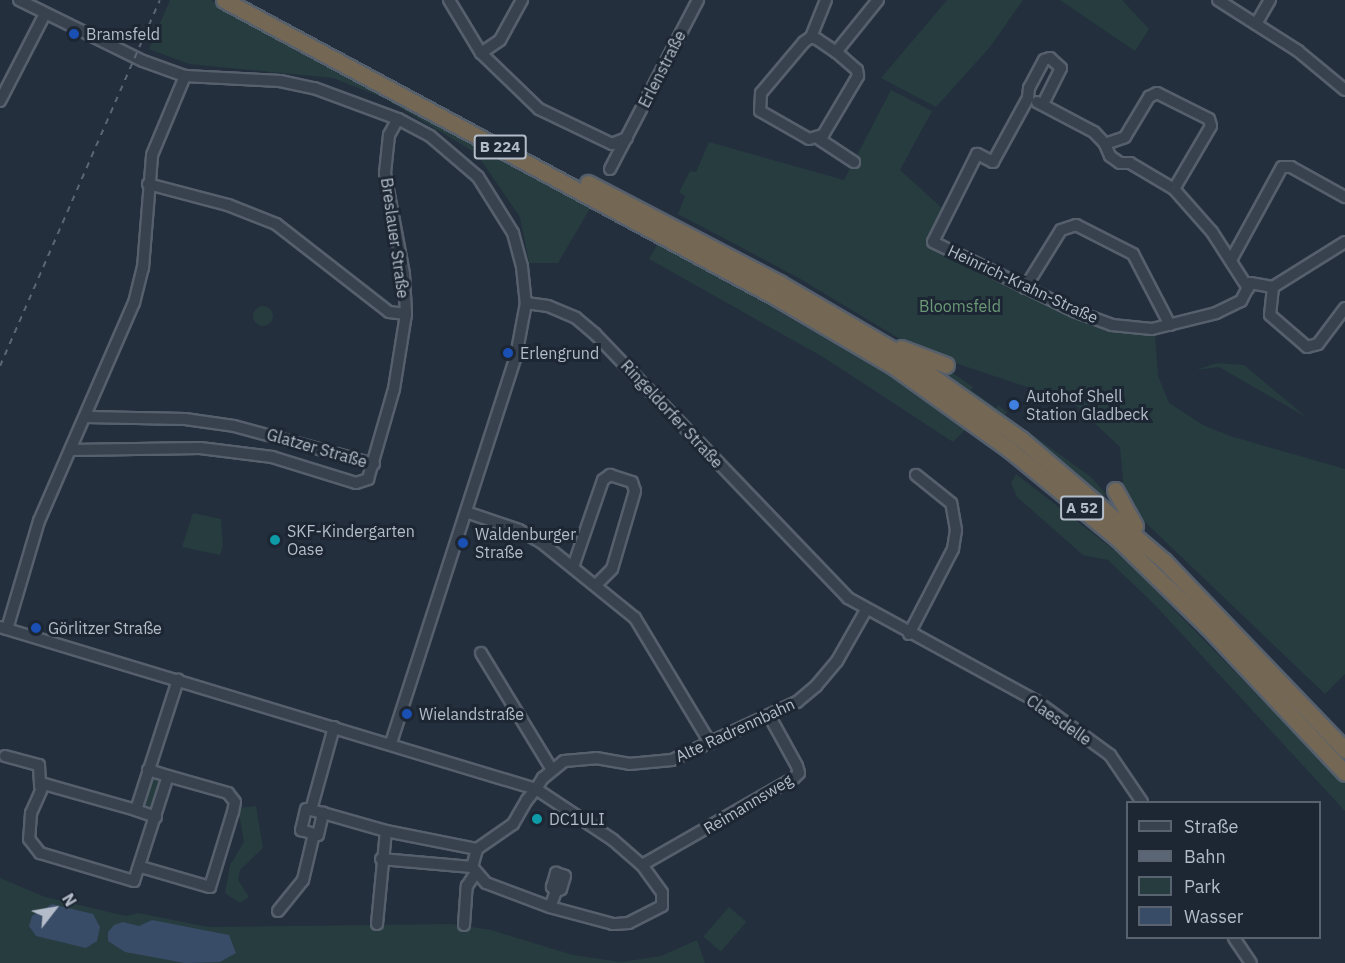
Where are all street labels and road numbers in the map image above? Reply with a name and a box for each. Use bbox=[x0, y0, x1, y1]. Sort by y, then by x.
street label: Erlenstraße bbox=[634, 27, 690, 111]
road number: B 224 bbox=[473, 135, 527, 159]
street label: Breslauer Straße bbox=[377, 176, 413, 300]
street label: Heinrich-Krahn-Straße bbox=[945, 241, 1101, 327]
street label: Ringeldorfer Straße bbox=[617, 356, 727, 472]
street label: Glatzer Straße bbox=[265, 424, 369, 472]
road number: A 52 bbox=[1060, 496, 1104, 520]
street label: Claesdelle bbox=[1023, 691, 1095, 749]
street label: Alte Radrennbahn bbox=[672, 694, 798, 766]
street label: Reimannsweg bbox=[700, 770, 796, 838]

